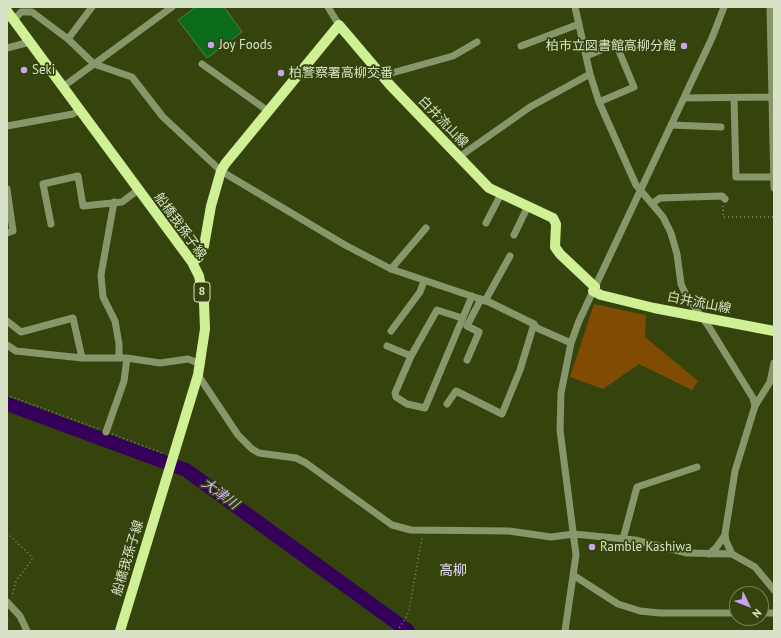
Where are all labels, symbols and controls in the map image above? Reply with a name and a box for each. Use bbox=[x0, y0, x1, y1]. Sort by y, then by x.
place label: Joy Foods bbox=[219, 37, 272, 53]
place label: 柏市立図書館高柳分館 bbox=[546, 38, 676, 54]
marker: Joy Foods bbox=[206, 40, 216, 50]
marker: 柏市立図書館高柳分館 bbox=[679, 41, 689, 51]
place label: Seki bbox=[32, 62, 55, 78]
marker: Seki bbox=[19, 65, 29, 75]
place label: 柏警察署高柳交番 bbox=[289, 65, 393, 81]
marker: 柏警察署高柳交番 bbox=[276, 68, 286, 78]
street label: 白井流山線 bbox=[415, 93, 471, 151]
street label: 船橋我孫子線 bbox=[151, 190, 209, 262]
road number: 8 bbox=[194, 282, 210, 302]
street label: 白井流山線 bbox=[666, 289, 732, 317]
water label: 大津川 bbox=[198, 475, 242, 513]
street label: 船橋我孫子線 bbox=[109, 518, 147, 598]
place label: Ramble Kashiwa bbox=[600, 539, 692, 555]
marker: Ramble Kashiwa bbox=[587, 542, 597, 552]
district label: 高柳 bbox=[439, 563, 467, 579]
north arrow bbox=[729, 586, 769, 626]
text: N bbox=[749, 606, 765, 621]

